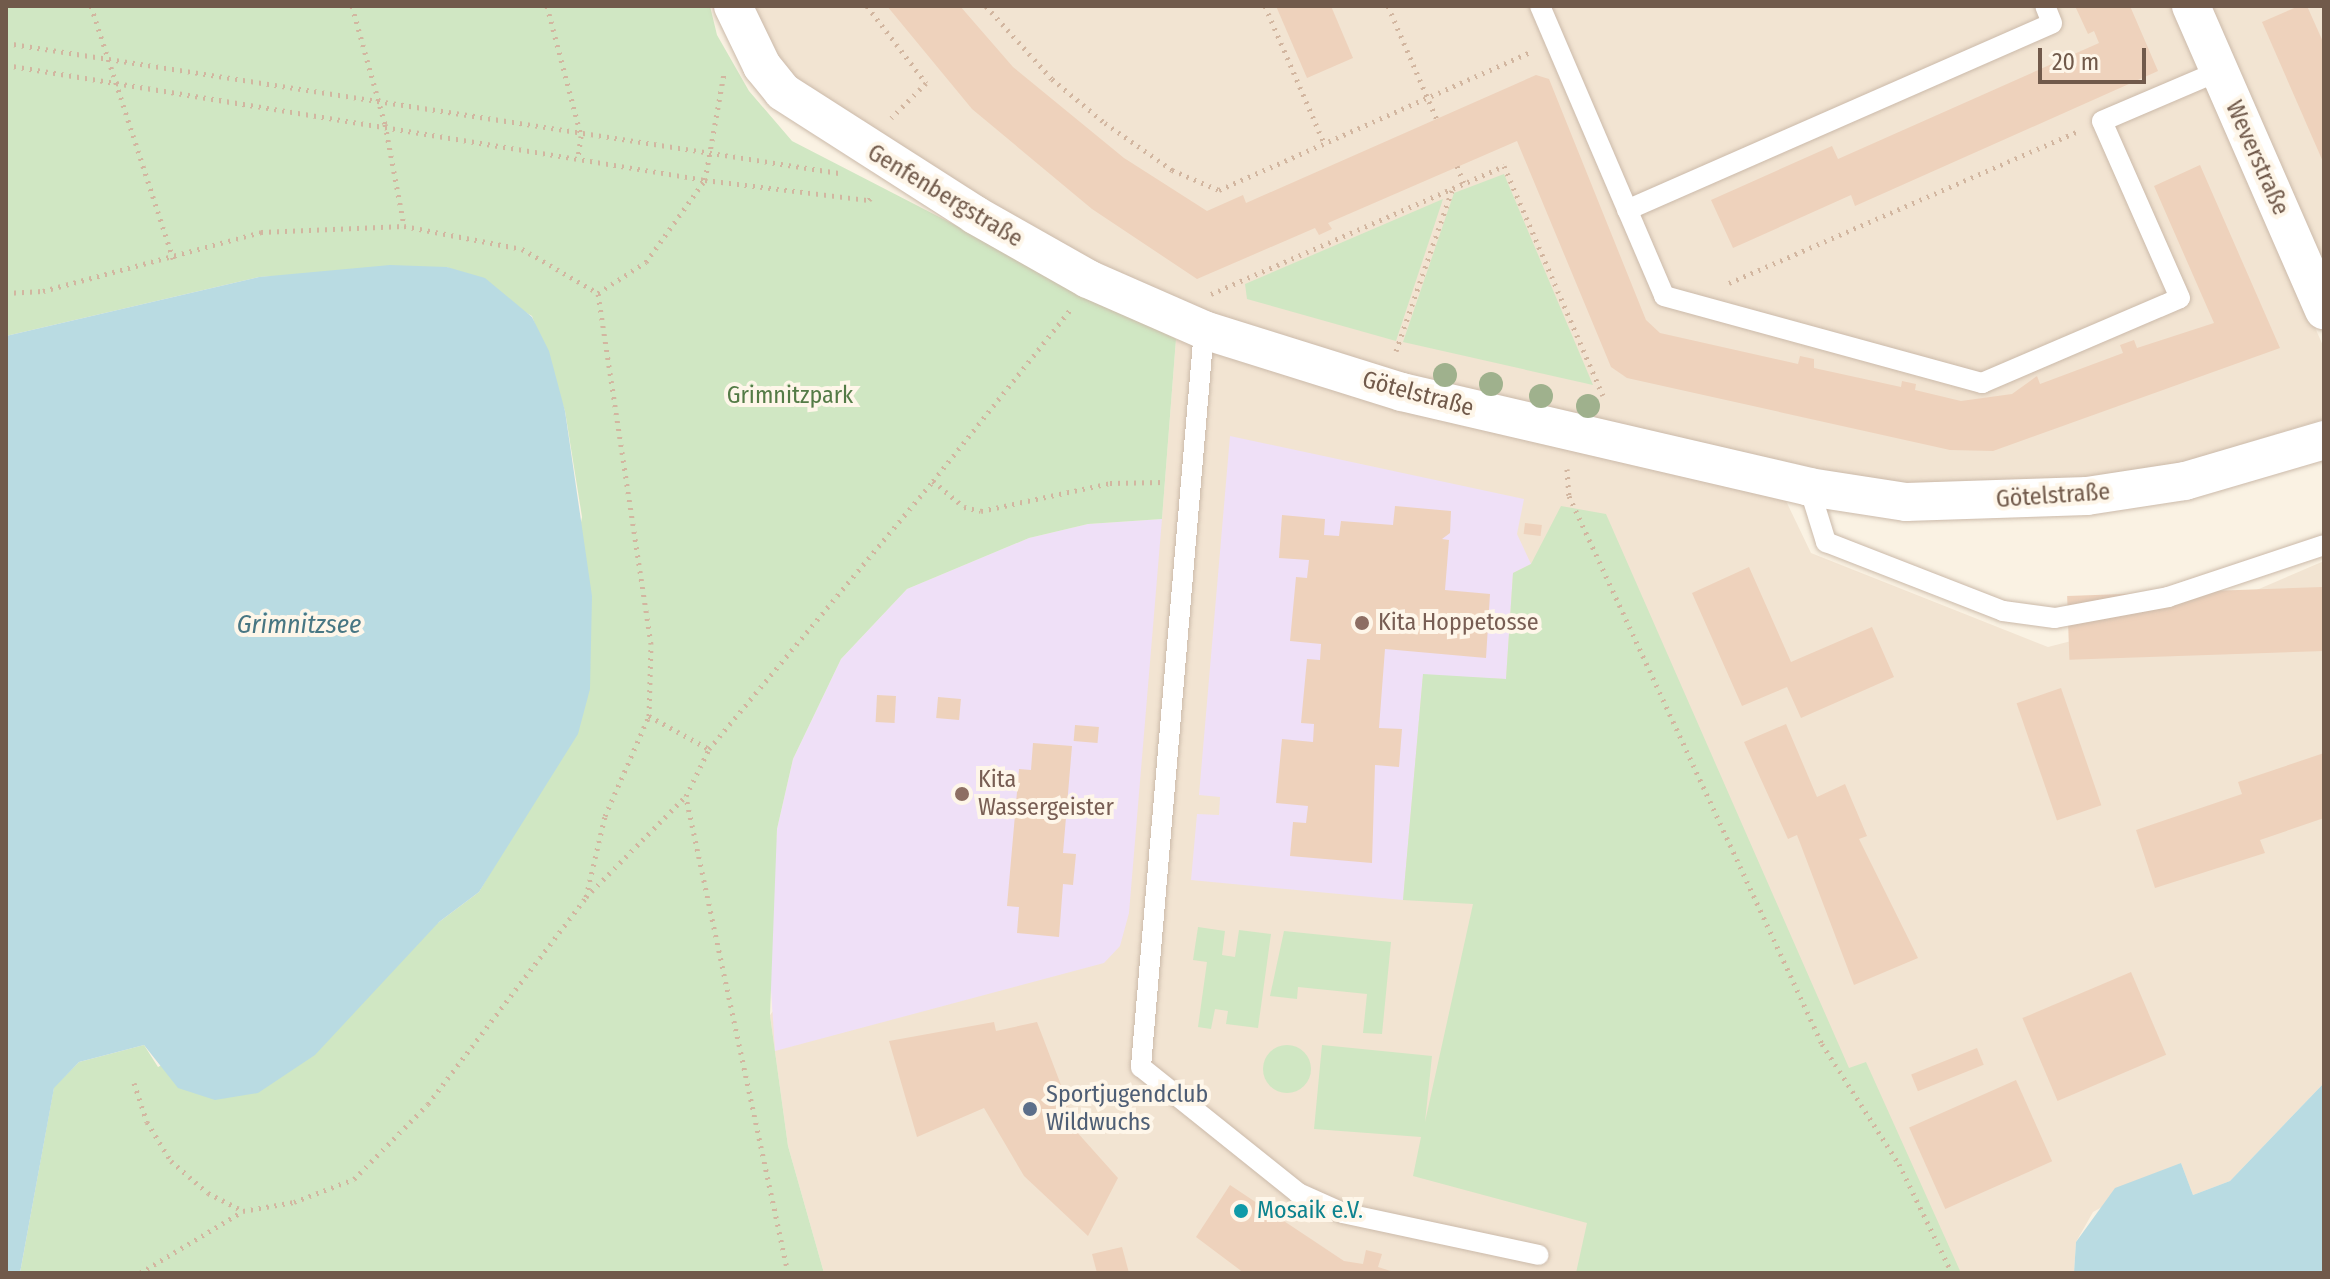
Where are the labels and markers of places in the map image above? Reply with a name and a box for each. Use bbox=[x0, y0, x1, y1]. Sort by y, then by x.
place label: Kita Hoppetosse bbox=[1378, 609, 1539, 637]
marker: Kita Hoppetosse bbox=[1353, 614, 1371, 632]
place label: Kita Wassergeister bbox=[978, 766, 1114, 822]
marker: Kita Wassergeister bbox=[953, 785, 971, 803]
place label: Sportjugendclub Wildwuchs bbox=[1046, 1081, 1208, 1137]
marker: Sportjugendclub Wildwuchs bbox=[1021, 1100, 1039, 1118]
place label: Mosaik e.V. bbox=[1257, 1197, 1363, 1225]
marker: Mosaik e.V. bbox=[1232, 1202, 1250, 1220]

